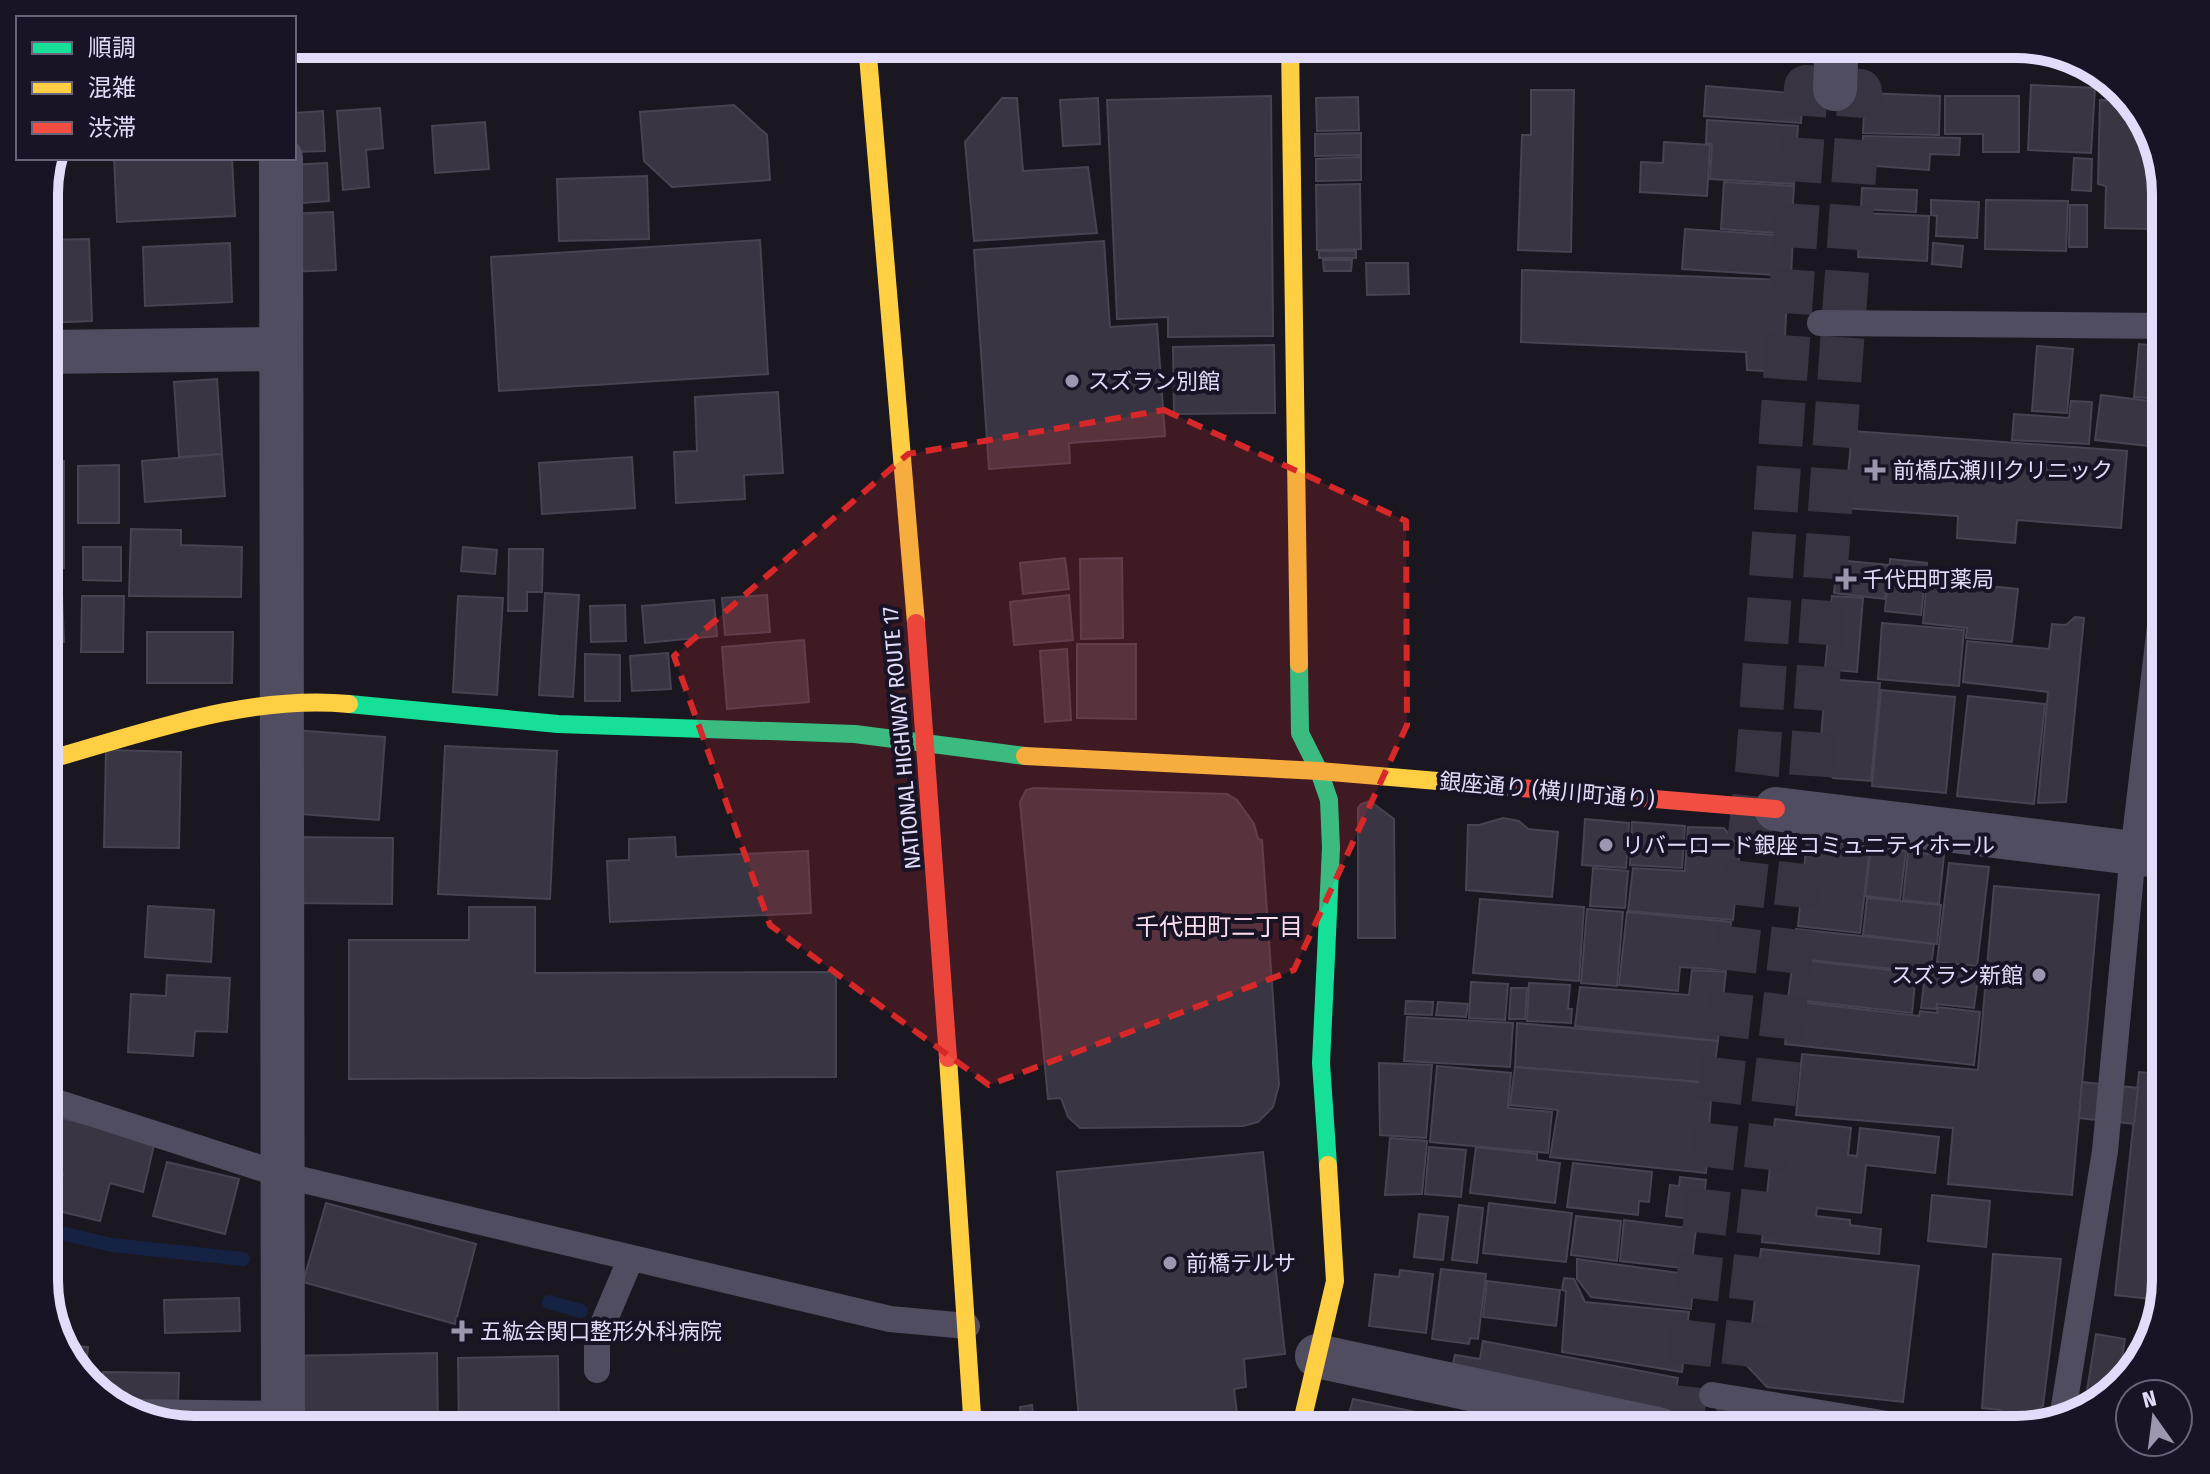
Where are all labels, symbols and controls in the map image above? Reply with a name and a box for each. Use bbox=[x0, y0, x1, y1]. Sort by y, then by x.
legend bbox=[16, 16, 296, 160]
text: 順調 bbox=[88, 34, 136, 62]
text: 混雑 bbox=[88, 74, 136, 102]
text: 渋滞 bbox=[88, 114, 136, 142]
place label: スズラン別館 bbox=[1088, 368, 1220, 395]
marker: スズラン別館 bbox=[1063, 372, 1081, 390]
place label: 前橋広瀬川クリニック bbox=[1893, 457, 2113, 484]
marker: 前橋広瀬川クリニック bbox=[1864, 459, 1886, 481]
place label: 千代田町薬局 bbox=[1862, 566, 1994, 593]
marker: 千代田町薬局 bbox=[1837, 570, 1855, 588]
street label: NATIONAL HIGHWAY ROUTE 17 bbox=[877, 606, 926, 870]
street label: 銀座通り (横川町通り) bbox=[1438, 768, 1656, 813]
place label: リバーロード銀座コミュニティホール bbox=[1622, 832, 1995, 859]
marker: リバーロード銀座コミュニティホール bbox=[1597, 836, 1615, 854]
district label: 千代田町二丁目 bbox=[1135, 913, 1303, 941]
place label: スズラン新館 bbox=[1891, 962, 2023, 989]
marker: スズラン新館 bbox=[2030, 966, 2048, 984]
place label: 前橋テルサ bbox=[1186, 1250, 1296, 1277]
marker: 前橋テルサ bbox=[1161, 1254, 1179, 1272]
place label: 五紘会関口整形外科病院 bbox=[480, 1318, 722, 1345]
marker: 五紘会関口整形外科病院 bbox=[451, 1320, 473, 1342]
north arrow bbox=[2114, 1378, 2194, 1458]
text: N bbox=[2140, 1384, 2159, 1414]

